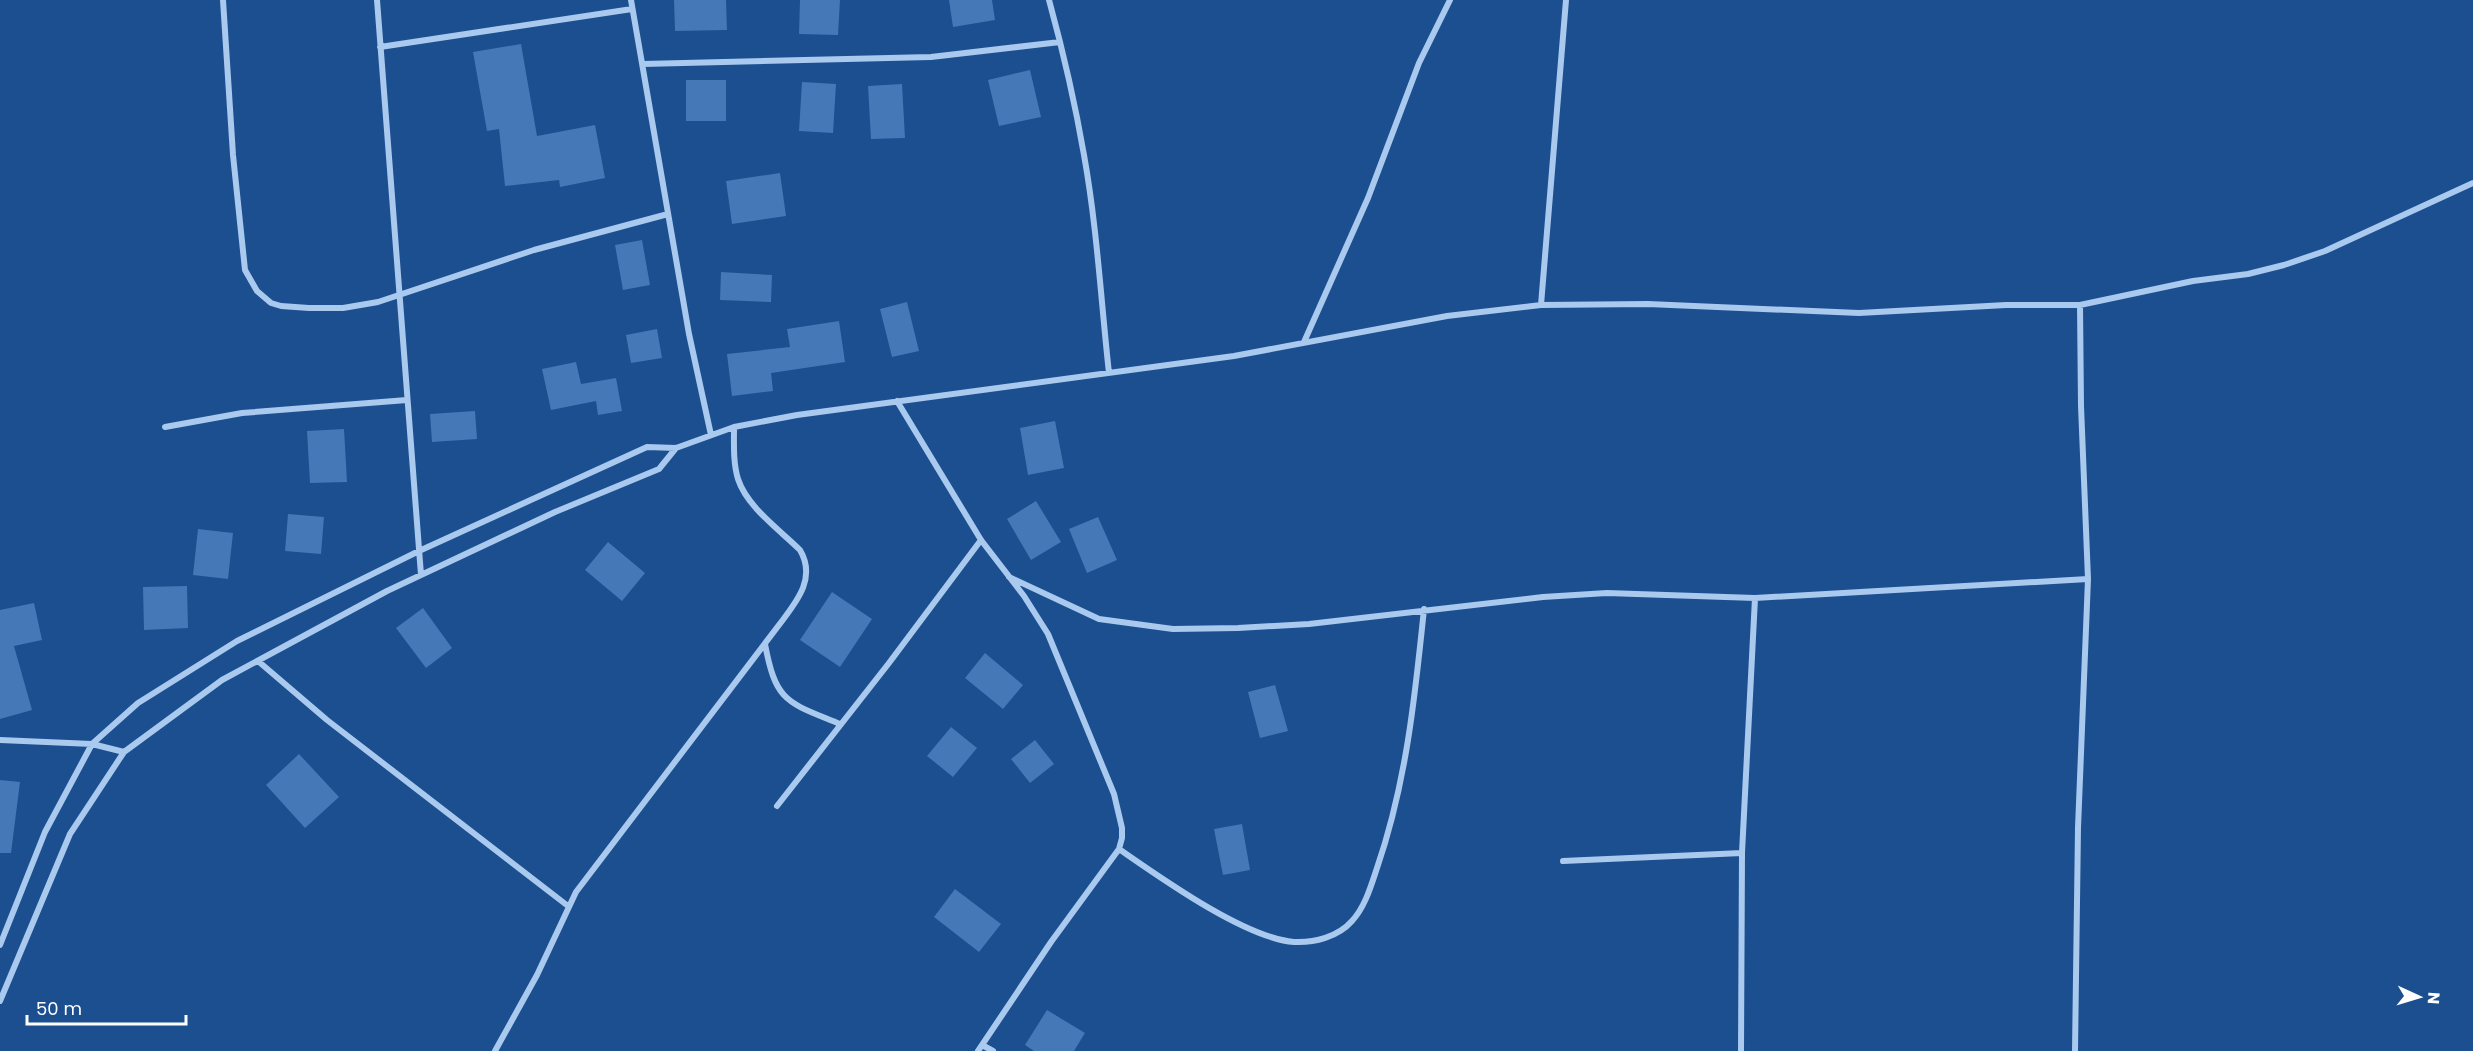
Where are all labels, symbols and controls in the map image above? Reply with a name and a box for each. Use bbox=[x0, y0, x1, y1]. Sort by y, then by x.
north arrow bbox=[2389, 967, 2449, 1027]
scale bar bbox=[27, 988, 186, 1026]
text: N bbox=[2422, 991, 2445, 1005]
text: 50 m bbox=[36, 996, 82, 1021]

